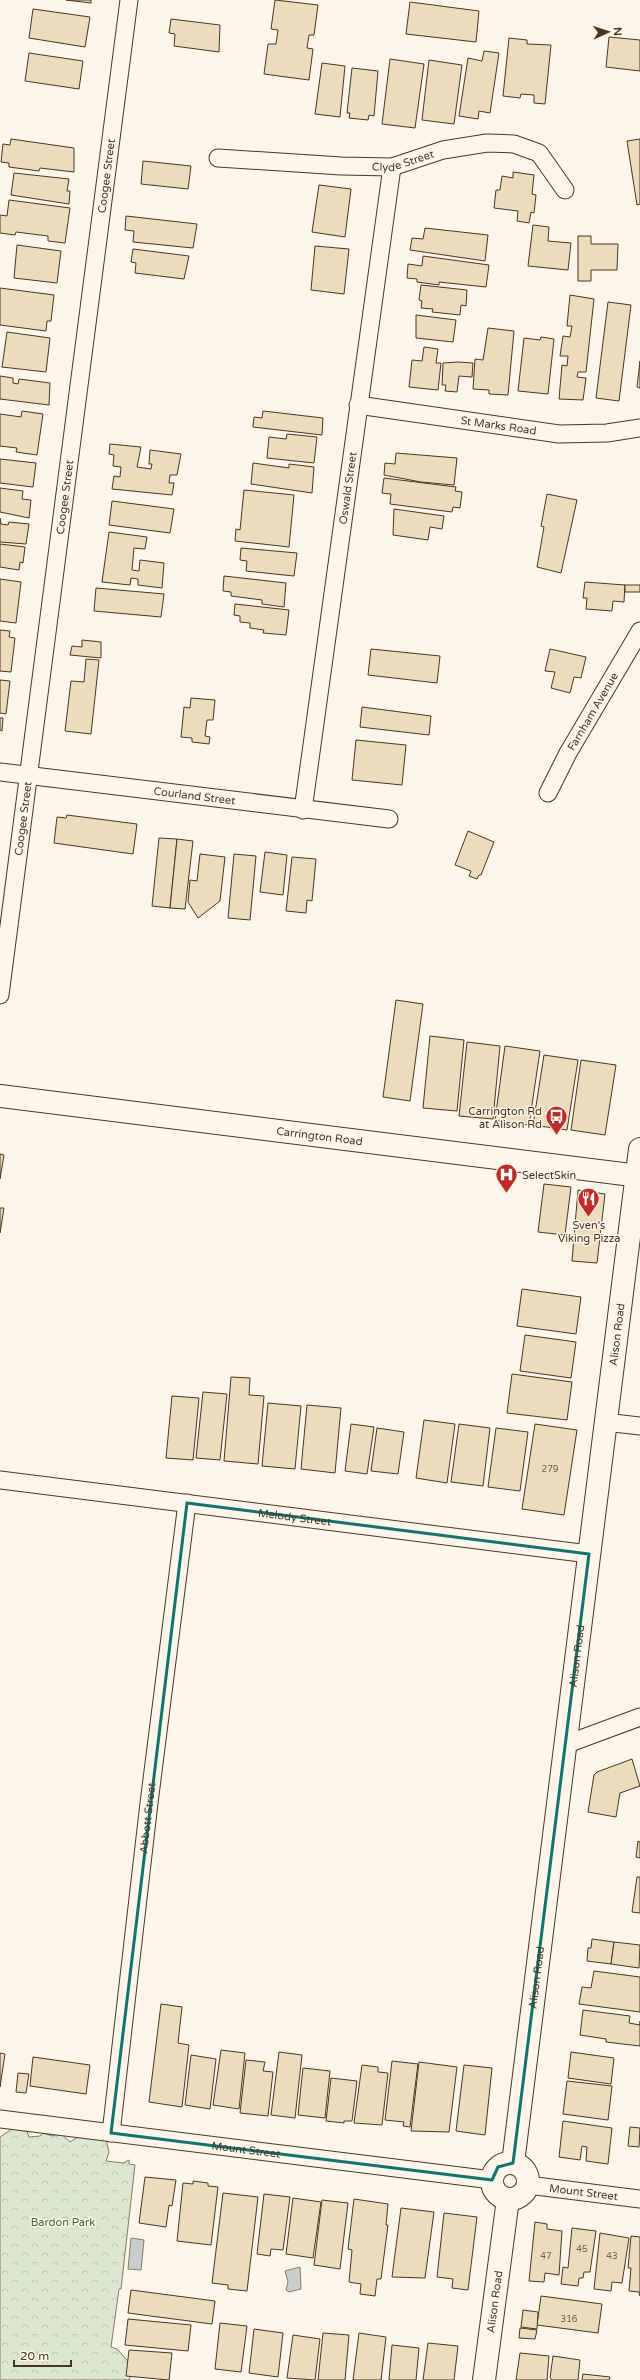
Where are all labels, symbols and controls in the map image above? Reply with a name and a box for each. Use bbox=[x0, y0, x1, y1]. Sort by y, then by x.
north arrow bbox=[588, 12, 628, 52]
text: N bbox=[611, 27, 624, 36]
street label: Coogee Street bbox=[95, 138, 118, 214]
street label: Clyde Street bbox=[372, 148, 436, 174]
street label: St Marks Road bbox=[460, 414, 537, 438]
street label: Oswald Street bbox=[337, 451, 360, 525]
street label: Coogee Street bbox=[54, 459, 76, 535]
street label: Farnham Avenue bbox=[565, 670, 621, 753]
street label: Coogee Street bbox=[12, 781, 35, 856]
street label: Courland Street bbox=[153, 785, 236, 807]
bus stop icon: Carrington Rd at Alison Rd bbox=[544, 1104, 570, 1137]
place label: Carrington Rd at Alison Rd bbox=[468, 1105, 542, 1131]
street label: Carrington Road bbox=[276, 1125, 363, 1148]
hospital icon: SelectSkin bbox=[493, 1162, 519, 1195]
place label: SelectSkin bbox=[522, 1169, 576, 1182]
restaurant icon: Sven's Viking Pizza bbox=[576, 1186, 602, 1219]
place label: Sven's Viking Pizza bbox=[558, 1219, 620, 1245]
street label: Alison Road bbox=[607, 1302, 628, 1367]
house number: 279 bbox=[542, 1464, 559, 1475]
street label: Melody Street bbox=[257, 1506, 332, 1529]
street label: Alison Road bbox=[567, 1624, 587, 1688]
street label: Abbott Street bbox=[137, 1782, 159, 1854]
street label: Alison Road bbox=[526, 1945, 547, 2010]
street label: Mount Street bbox=[211, 2139, 281, 2161]
street label: Mount Street bbox=[548, 2182, 619, 2203]
park label: Bardon Park bbox=[31, 2216, 95, 2229]
house number: 45 bbox=[576, 2244, 588, 2255]
house number: 47 bbox=[540, 2251, 552, 2262]
house number: 43 bbox=[606, 2251, 618, 2262]
street label: Alison Road bbox=[484, 2270, 505, 2334]
house number: 316 bbox=[561, 2314, 578, 2325]
scale bar bbox=[14, 2342, 71, 2368]
text: 20 m bbox=[20, 2349, 49, 2363]

